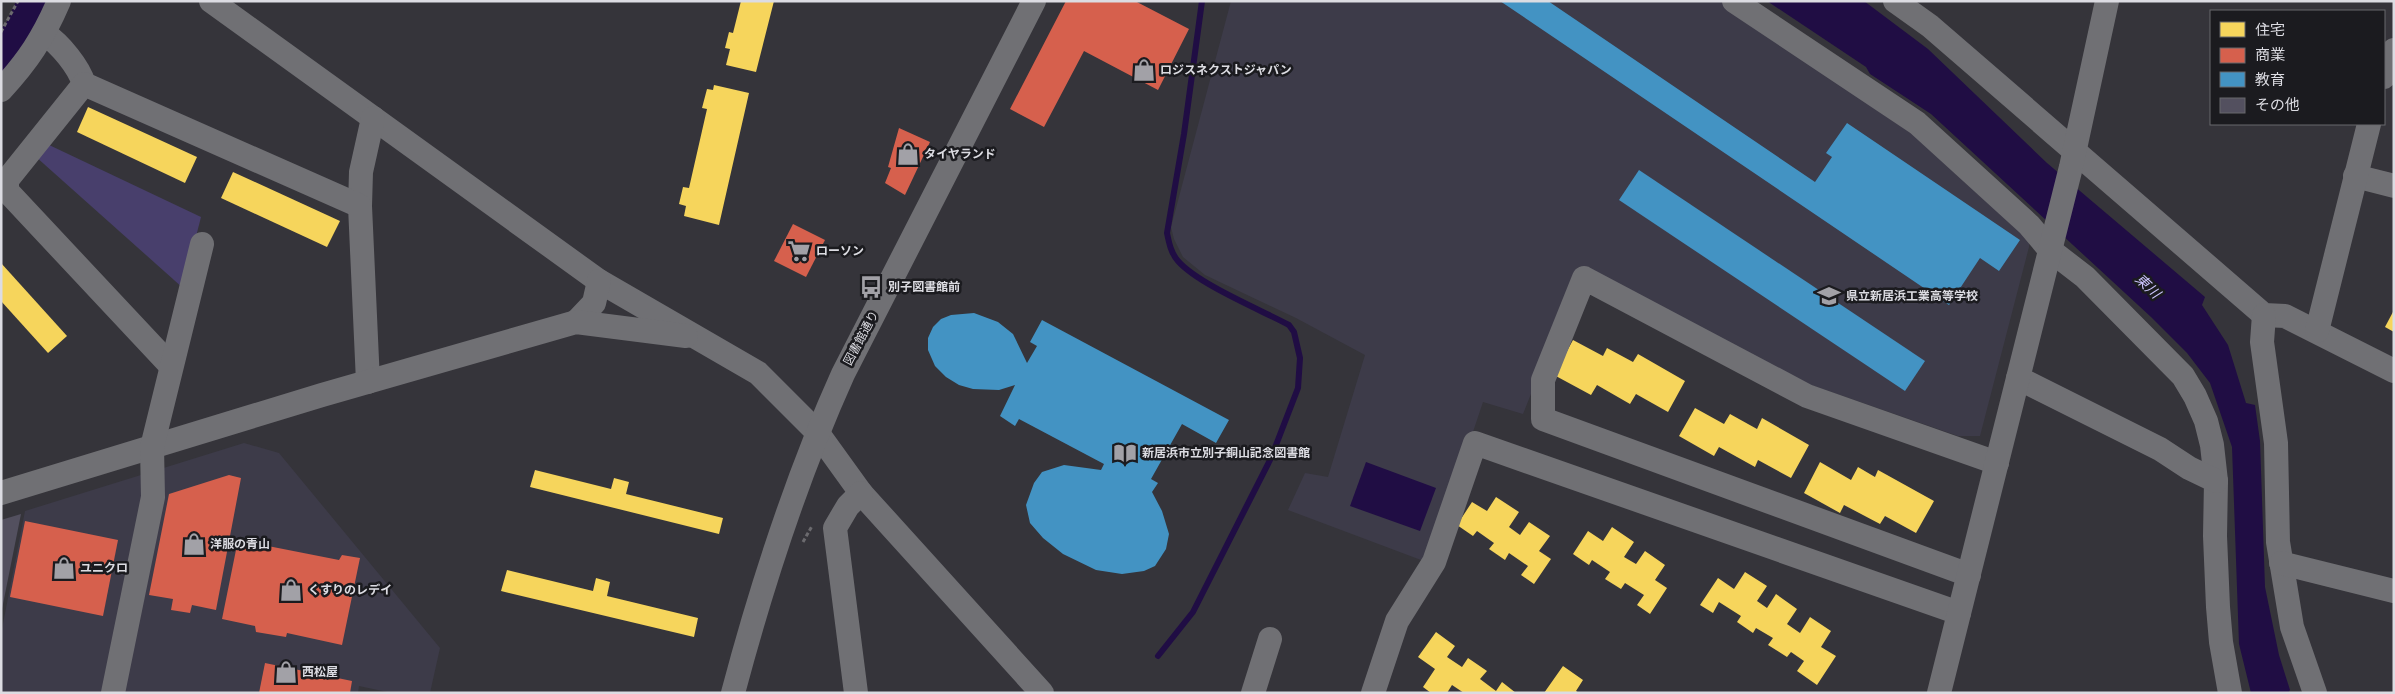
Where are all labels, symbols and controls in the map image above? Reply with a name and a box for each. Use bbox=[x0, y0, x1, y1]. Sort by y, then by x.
legend bbox=[2210, 10, 2385, 125]
text: 住宅 bbox=[2255, 22, 2285, 38]
text: 商業 bbox=[2255, 47, 2285, 63]
shop icon: ロジスネクストジャパン bbox=[1131, 57, 1157, 83]
place label: ロジスネクストジャパン bbox=[1160, 63, 1292, 77]
text: 教育 bbox=[2255, 72, 2285, 88]
text: その他 bbox=[2255, 97, 2300, 113]
shop icon: タイヤランド bbox=[895, 141, 921, 167]
place label: タイヤランド bbox=[924, 147, 996, 161]
supermarket icon: ローソン bbox=[786, 238, 812, 264]
place label: ローソン bbox=[816, 244, 864, 258]
water label: 東川 bbox=[2132, 271, 2164, 303]
bus stop icon: 別子図書館前 bbox=[858, 274, 884, 300]
place label: 別子図書館前 bbox=[888, 280, 960, 294]
school or university icon: 県立新居浜工業高等学校 bbox=[1816, 283, 1842, 309]
place label: 県立新居浜工業高等学校 bbox=[1846, 289, 1978, 303]
street label: 図書館通り bbox=[841, 308, 881, 368]
library icon: 新居浜市立別子銅山記念図書館 bbox=[1112, 440, 1138, 466]
place label: 新居浜市立別子銅山記念図書館 bbox=[1142, 446, 1310, 460]
shop icon: 洋服の青山 bbox=[181, 531, 207, 557]
place label: 洋服の青山 bbox=[210, 537, 270, 551]
shop icon: ユニクロ bbox=[51, 555, 77, 581]
place label: ユニクロ bbox=[80, 561, 128, 575]
shop icon: くすりのレデイ bbox=[278, 577, 304, 603]
place label: くすりのレデイ bbox=[308, 583, 392, 597]
shop icon: 西松屋 bbox=[273, 659, 299, 685]
place label: 西松屋 bbox=[302, 665, 338, 679]

